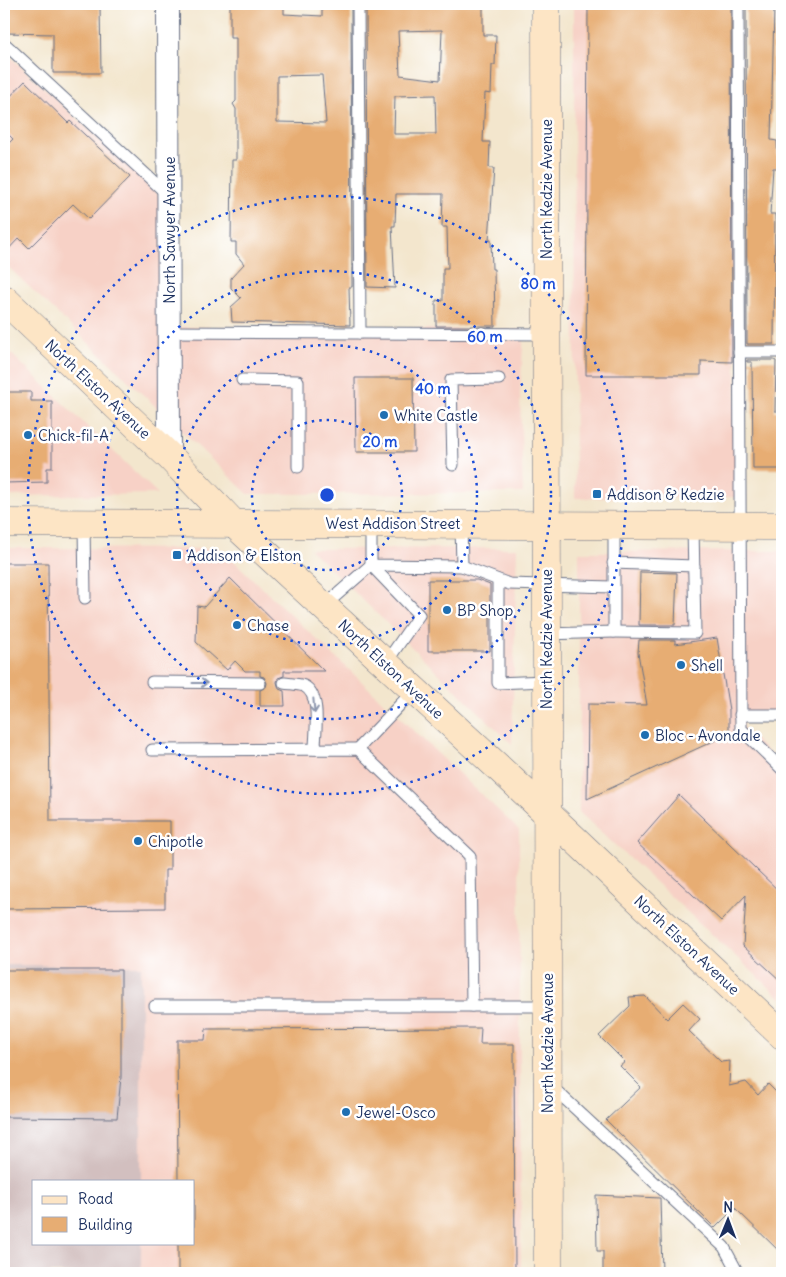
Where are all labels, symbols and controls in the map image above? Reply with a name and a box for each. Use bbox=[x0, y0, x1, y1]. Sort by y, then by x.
street label: North Kedzie Avenue bbox=[537, 119, 556, 259]
street label: North Sawyer Avenue bbox=[160, 156, 179, 304]
text: 80 m bbox=[520, 274, 556, 293]
text: 60 m bbox=[467, 327, 503, 346]
street label: North Elston Avenue bbox=[41, 335, 155, 443]
text: 40 m bbox=[415, 379, 451, 398]
place label: White Castle bbox=[394, 406, 478, 425]
marker: White Castle bbox=[378, 409, 390, 421]
place label: Chick-fil-A bbox=[38, 426, 109, 445]
marker: Chick-fil-A bbox=[22, 429, 34, 441]
text: 20 m bbox=[363, 432, 397, 451]
place label: Addison & Kedzie bbox=[607, 485, 725, 504]
centre of rings bbox=[318, 486, 336, 504]
marker: Addison & Kedzie bbox=[591, 488, 603, 500]
street label: West Addison Street bbox=[326, 514, 460, 533]
place label: Addison & Elston bbox=[187, 546, 302, 565]
marker: Addison & Elston bbox=[171, 549, 183, 561]
street label: North Kedzie Avenue bbox=[537, 569, 556, 709]
place label: BP Shop bbox=[457, 601, 513, 620]
marker: BP Shop bbox=[441, 604, 453, 616]
street label: North Elston Avenue bbox=[334, 615, 448, 723]
place label: Chase bbox=[247, 616, 289, 635]
marker: Chase bbox=[231, 619, 243, 631]
place label: Shell bbox=[691, 656, 723, 675]
marker: Shell bbox=[675, 659, 687, 671]
one-way arrow bbox=[192, 678, 208, 688]
one-way arrow bbox=[309, 697, 319, 713]
place label: Bloc - Avondale bbox=[655, 726, 761, 745]
marker: Bloc - Avondale bbox=[639, 729, 651, 741]
place label: Chipotle bbox=[148, 832, 203, 851]
marker: Chipotle bbox=[132, 835, 144, 847]
street label: North Elston Avenue bbox=[630, 891, 744, 999]
street label: North Kedzie Avenue bbox=[538, 973, 557, 1113]
place label: Jewel-Osco bbox=[356, 1103, 436, 1122]
marker: Jewel-Osco bbox=[340, 1106, 352, 1118]
legend bbox=[32, 1180, 195, 1244]
text: Road bbox=[78, 1189, 113, 1208]
north arrow bbox=[704, 1194, 754, 1244]
text: N bbox=[723, 1198, 733, 1216]
text: Building bbox=[78, 1215, 133, 1234]

